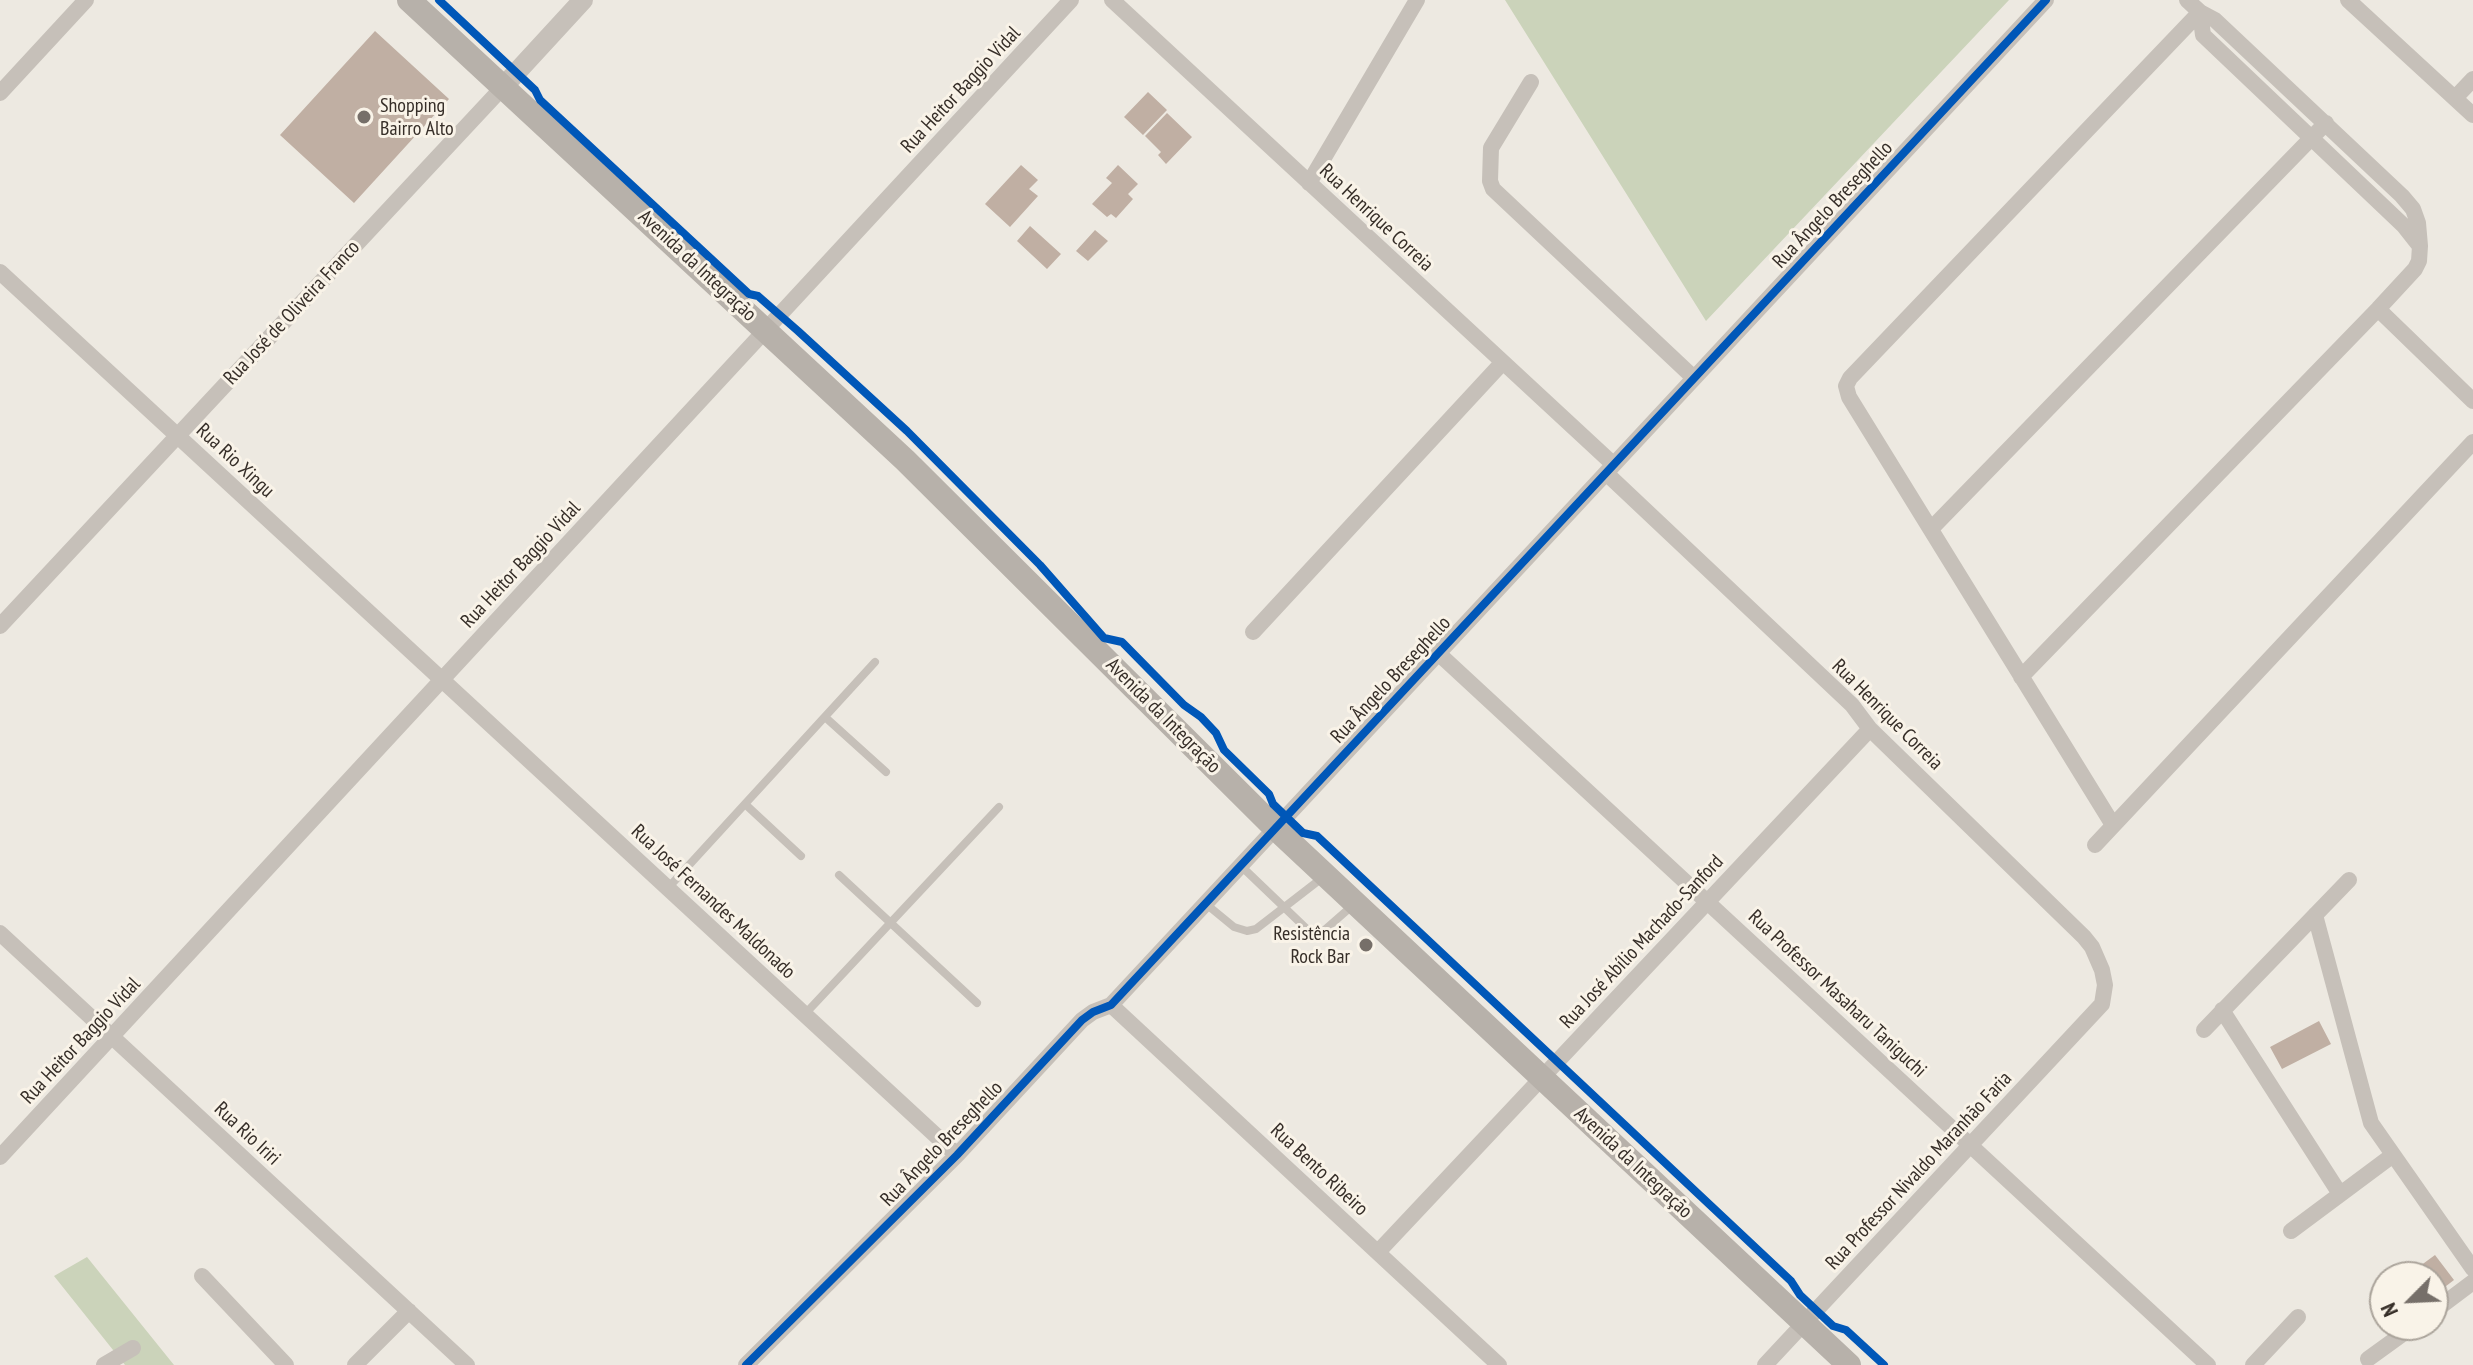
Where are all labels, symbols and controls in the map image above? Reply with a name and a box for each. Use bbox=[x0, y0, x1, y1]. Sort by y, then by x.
street label: Rua Heitor Baggio Vidal bbox=[896, 22, 1026, 158]
place label: Shopping Bairro Alto bbox=[380, 94, 454, 141]
marker: Shopping Bairro Alto bbox=[355, 108, 373, 126]
street label: Rua Ângelo Breseghello bbox=[1768, 137, 1898, 273]
street label: Rua Henrique Correia bbox=[1314, 159, 1438, 277]
street label: Avenida da Integração bbox=[633, 205, 761, 327]
street label: Rua José de Oliveira Franco bbox=[219, 236, 365, 390]
street label: Rua Rio Xingu bbox=[191, 419, 279, 503]
street label: Rua Heitor Baggio Vidal bbox=[456, 497, 586, 633]
street label: Rua Ângelo Breseghello bbox=[1326, 612, 1456, 748]
street label: Avenida da Integração bbox=[1101, 654, 1225, 778]
street label: Rua Henrique Correia bbox=[1827, 655, 1947, 775]
street label: Rua José Fernandes Maldonado bbox=[626, 820, 800, 984]
street label: Rua José Abílio Machado-Sanford bbox=[1555, 850, 1729, 1034]
street label: Rua Professor Masaharu Taniguchi bbox=[1743, 905, 1931, 1083]
place label: Resistência Rock Bar bbox=[1273, 922, 1350, 969]
marker: Resistência Rock Bar bbox=[1357, 936, 1375, 954]
street label: Rua Heitor Baggio Vidal bbox=[16, 973, 146, 1109]
street label: Rua Professor Nivaldo Maranhão Faria bbox=[1821, 1067, 2017, 1275]
street label: Rua Ângelo Breseghello bbox=[876, 1076, 1008, 1212]
street label: Rua Rio Iriri bbox=[209, 1097, 285, 1171]
street label: Avenida da Integração bbox=[1569, 1102, 1697, 1224]
street label: Rua Bento Ribeiro bbox=[1265, 1119, 1373, 1221]
north arrow bbox=[2369, 1261, 2449, 1341]
text: N bbox=[2374, 1299, 2404, 1321]

